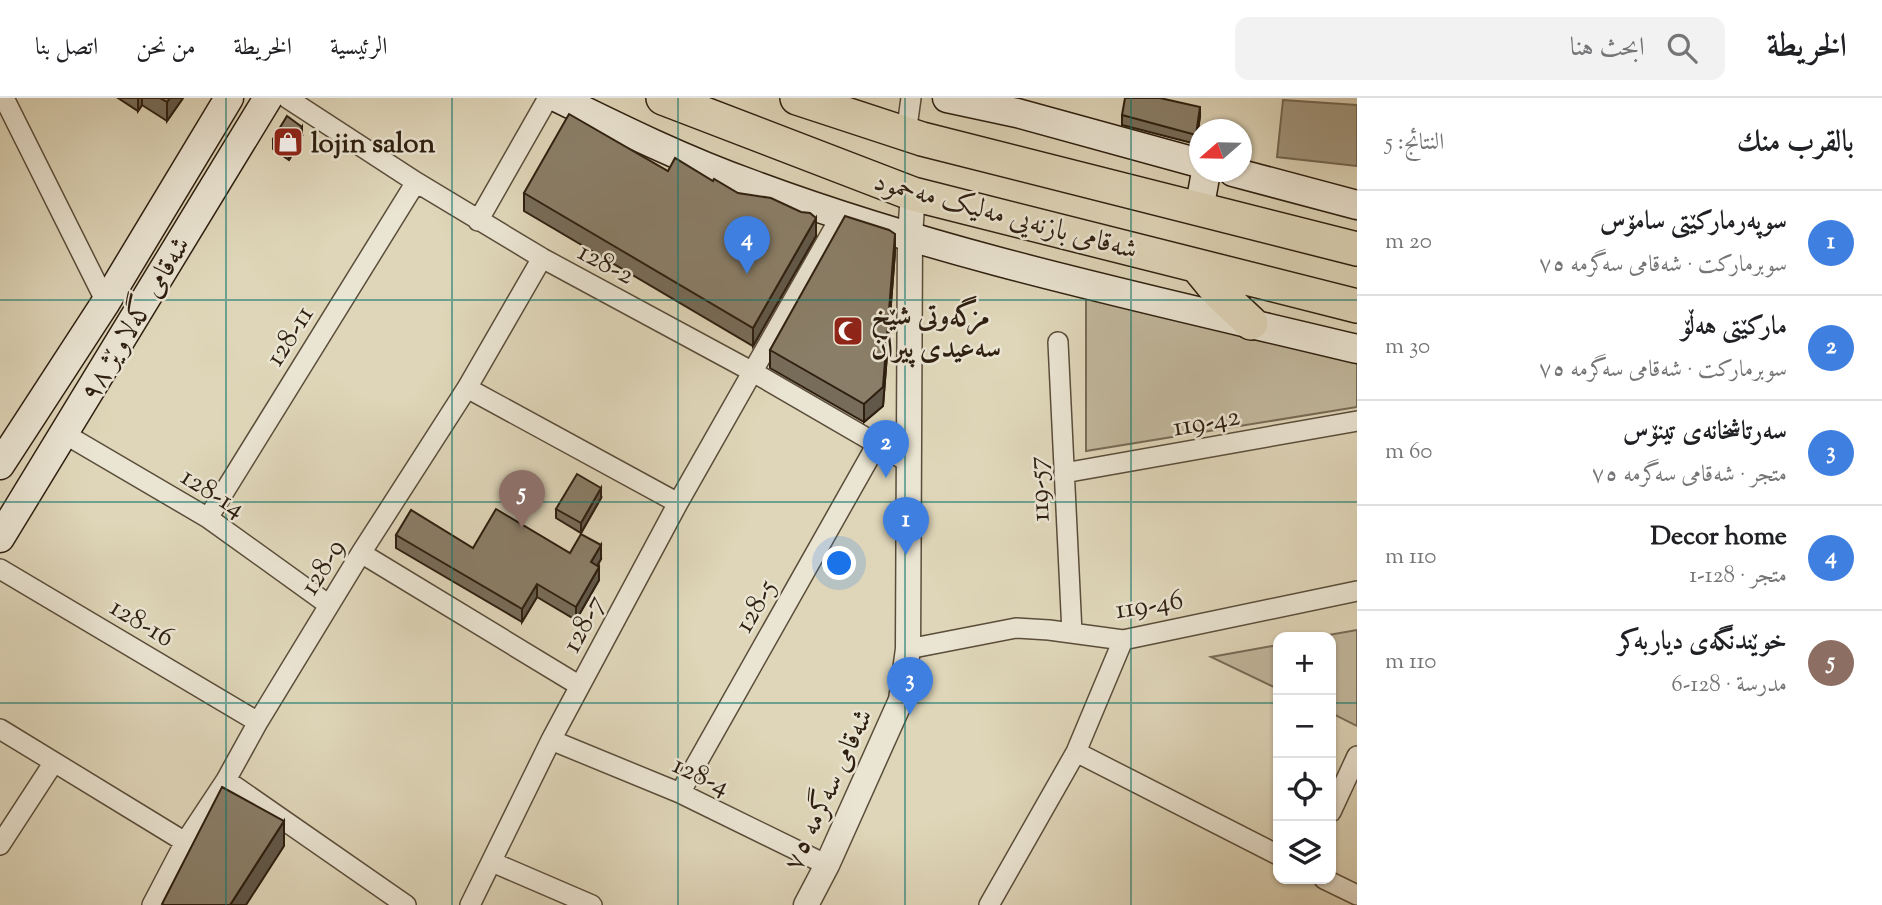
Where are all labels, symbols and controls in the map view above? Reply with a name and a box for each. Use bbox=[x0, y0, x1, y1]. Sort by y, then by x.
search box bbox=[1235, 17, 1725, 80]
text: الخريطة bbox=[1767, 24, 1847, 72]
icon: search bbox=[1663, 29, 1701, 67]
text: ابحث هنا bbox=[1570, 30, 1645, 67]
text: اتصل بنا bbox=[35, 31, 98, 65]
text: من نحن bbox=[136, 31, 196, 65]
text: الخريطة bbox=[234, 31, 292, 65]
text: الرئيسية bbox=[330, 31, 388, 65]
north arrow bbox=[1189, 119, 1252, 182]
text: بالقرب منك bbox=[1737, 122, 1854, 165]
shop icon: lojin salon bbox=[271, 125, 305, 159]
place label: lojin salon bbox=[311, 125, 436, 165]
text: النتائج: 5 bbox=[1385, 127, 1444, 160]
street label: شەقامی بازنەیی مەلیک مەحمود bbox=[869, 162, 1142, 271]
text: سوپەرمارکێتی سامۆس bbox=[1600, 204, 1787, 241]
pin: 4 bbox=[724, 216, 770, 274]
text: 20 m bbox=[1385, 226, 1432, 259]
text: 1 bbox=[1827, 226, 1835, 259]
street label: شەقامی گەلاوێژ ٩٨ bbox=[70, 228, 202, 410]
street label: 128-2 bbox=[570, 233, 641, 296]
text: سوبرماركت · شەقامی سەگرمە ٧٥ bbox=[1538, 249, 1787, 282]
place label: مزگەوتی شێخ سەعیدی پیران bbox=[871, 295, 1001, 370]
street label: 128-11 bbox=[256, 298, 325, 375]
text: مارکێتی هەڵۆ bbox=[1681, 309, 1787, 346]
mosque icon: مزگەوتی شێخ سەعیدی پیران bbox=[831, 314, 865, 348]
text: 30 m bbox=[1385, 331, 1430, 364]
text: 2 bbox=[1826, 331, 1836, 364]
text: سوبرماركت · شەقامی سەگرمە ٧٥ bbox=[1538, 354, 1787, 387]
street label: 119-42 bbox=[1170, 397, 1243, 449]
text: سەرتاشخانەی تینۆس bbox=[1623, 414, 1787, 451]
pin: 2 bbox=[863, 420, 909, 478]
text: 60 m bbox=[1385, 436, 1433, 469]
text: 3 bbox=[1826, 436, 1836, 469]
street label: 119-57 bbox=[1018, 455, 1062, 523]
street label: 128-14 bbox=[172, 458, 252, 529]
text: متجر · شەقامی سەگرمە ٧٥ bbox=[1591, 459, 1787, 492]
pin: 5 bbox=[499, 470, 545, 528]
pin: 1 bbox=[883, 497, 929, 555]
text: Decor home bbox=[1650, 519, 1787, 556]
street label: 128-9 bbox=[291, 532, 356, 604]
text: 110 m bbox=[1385, 541, 1437, 574]
text: 4 bbox=[1825, 541, 1837, 574]
your location bbox=[822, 546, 856, 580]
text: متجر · 128-1 bbox=[1689, 560, 1787, 593]
street label: 128-5 bbox=[725, 572, 788, 641]
street label: 119-46 bbox=[1113, 581, 1186, 631]
street label: 128-7 bbox=[553, 588, 616, 660]
street label: 128-16 bbox=[101, 589, 181, 659]
text: خوێندنگەی دیاربەکر bbox=[1618, 624, 1787, 661]
map controls bbox=[1273, 632, 1336, 884]
button: + bbox=[1273, 632, 1336, 695]
text: 110 m bbox=[1385, 646, 1437, 679]
text: 5 bbox=[1827, 646, 1835, 679]
pin: 3 bbox=[887, 657, 933, 715]
text: مدرسة · 128-6 bbox=[1671, 669, 1787, 702]
button: − bbox=[1273, 695, 1336, 758]
street label: شەقامی سەگرمە ٧٥ bbox=[774, 702, 885, 878]
street label: 128-4 bbox=[666, 746, 736, 807]
button: locate bbox=[1273, 758, 1336, 821]
button: layers bbox=[1273, 821, 1336, 884]

